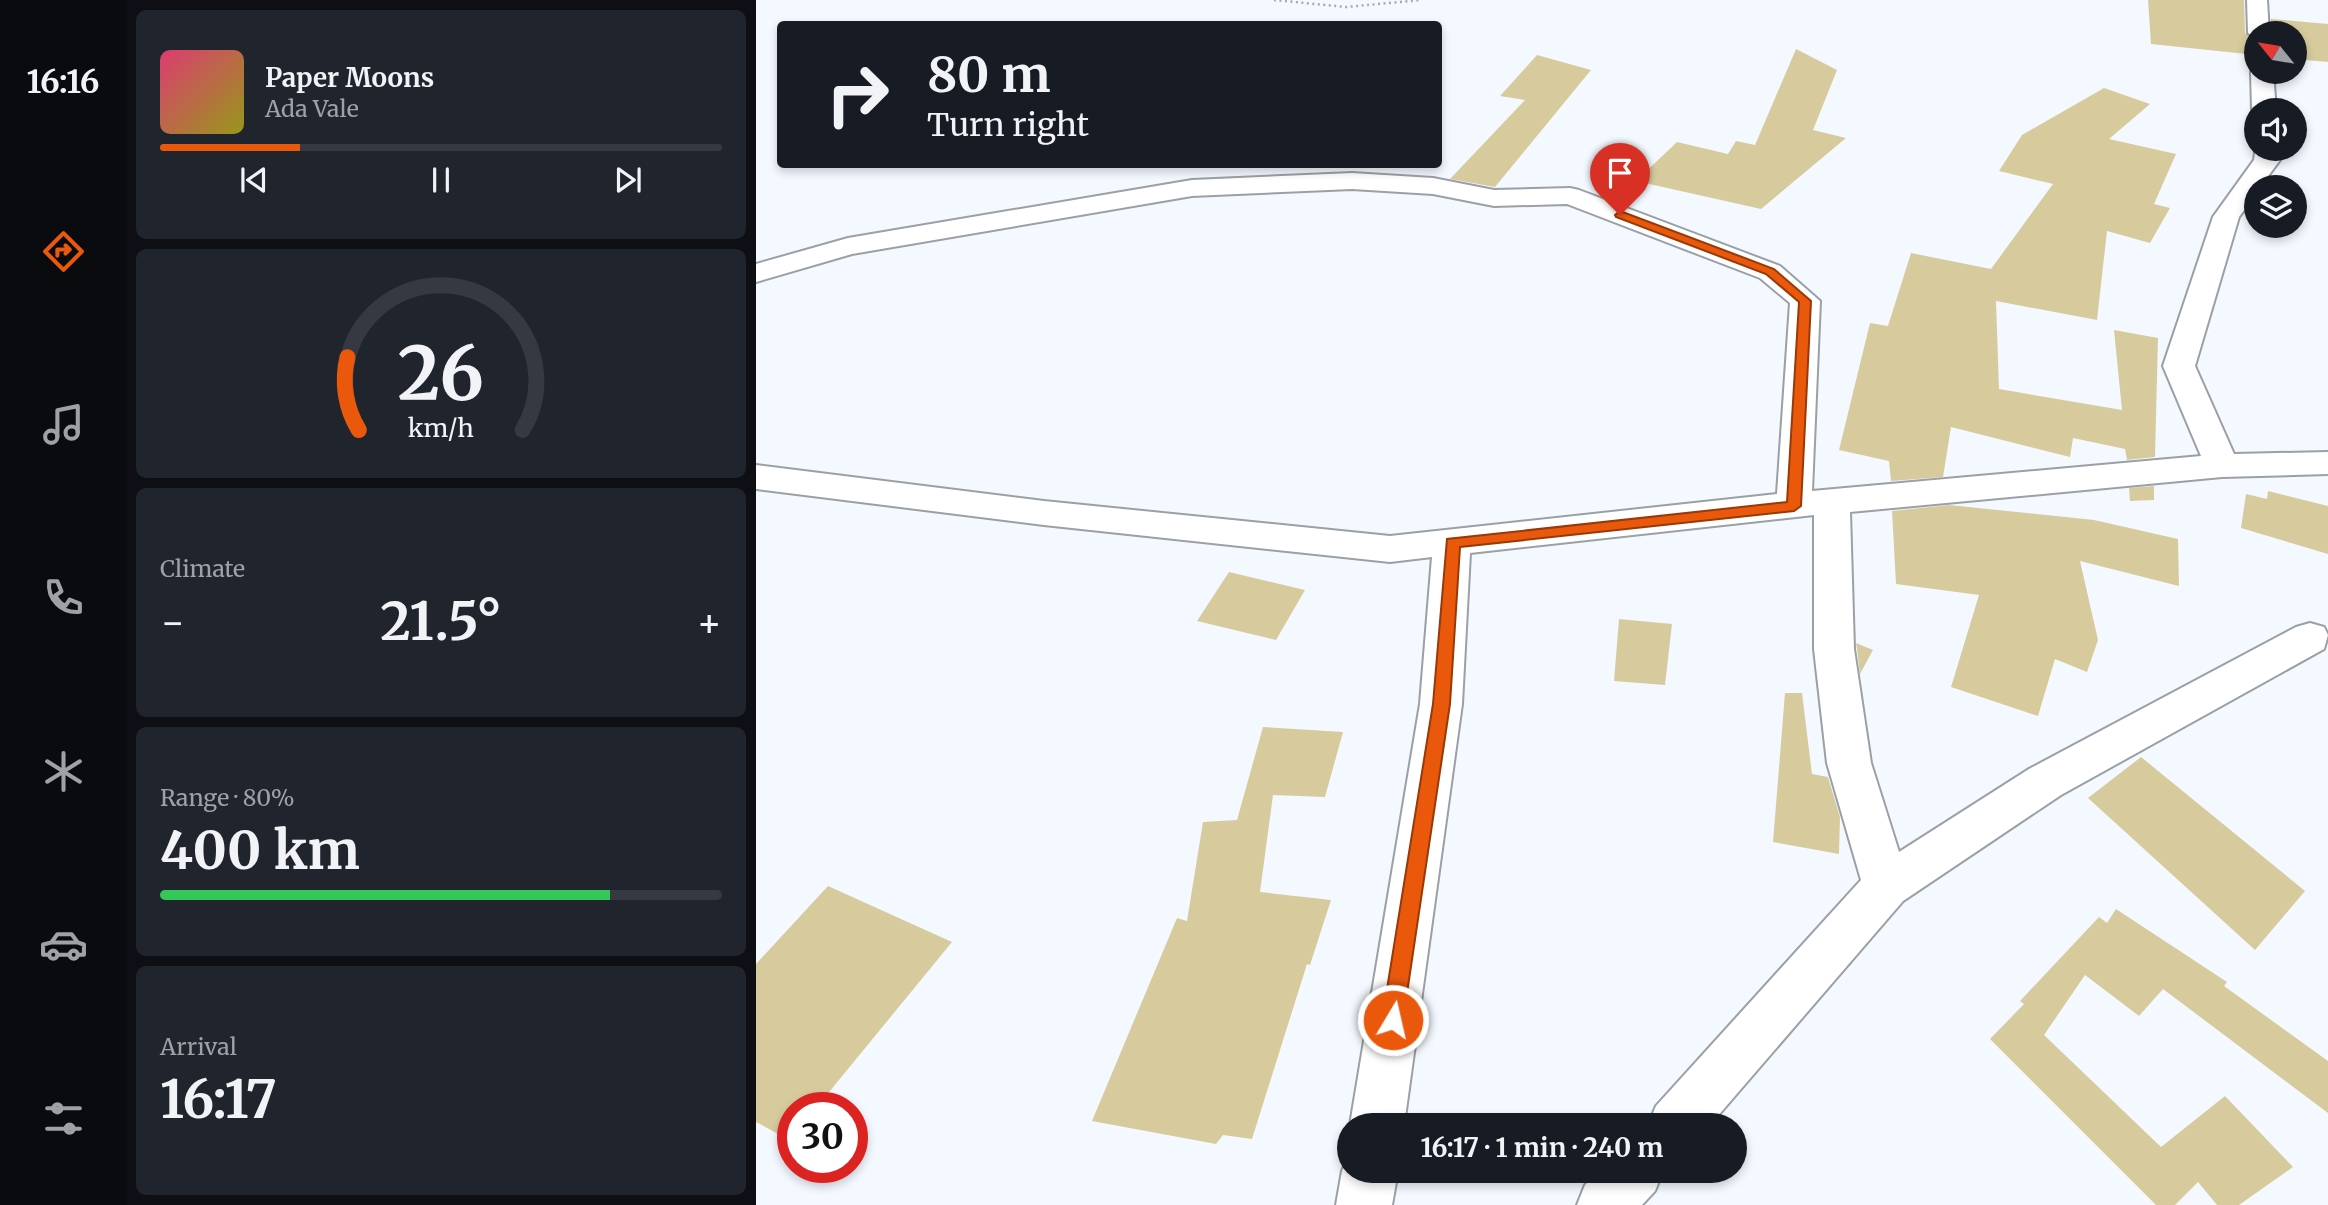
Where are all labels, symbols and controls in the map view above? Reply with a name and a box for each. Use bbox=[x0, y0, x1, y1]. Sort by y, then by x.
north arrow bbox=[2244, 21, 2306, 84]
map controls bbox=[2244, 21, 2307, 238]
text: 80 m bbox=[927, 44, 1050, 105]
icon: right bbox=[812, 49, 903, 140]
text: Paper Moons bbox=[265, 61, 434, 94]
text: 16:16 bbox=[27, 62, 100, 102]
text: Ada Vale bbox=[265, 94, 359, 123]
button: sound bbox=[2244, 98, 2307, 161]
text: Turn right bbox=[927, 105, 1089, 145]
pin bbox=[1590, 143, 1650, 215]
icon: arrive bbox=[1601, 154, 1639, 192]
icon: previous bbox=[235, 161, 273, 199]
icon: pause bbox=[422, 161, 460, 199]
icon: next bbox=[609, 161, 647, 199]
button: layers bbox=[2244, 175, 2307, 238]
icon: directions bbox=[39, 227, 88, 276]
text: 26 bbox=[398, 328, 484, 420]
icon: music bbox=[39, 400, 88, 449]
text: km/h bbox=[408, 411, 474, 443]
text: Climate bbox=[160, 554, 245, 583]
icon: phone bbox=[39, 573, 88, 622]
text: 21.5° bbox=[380, 589, 502, 654]
text: − bbox=[160, 599, 185, 646]
text: + bbox=[697, 599, 722, 646]
icon: climate bbox=[39, 747, 88, 796]
text: Range · 80% bbox=[160, 783, 295, 812]
text: 400 km bbox=[160, 818, 360, 883]
icon: car bbox=[39, 920, 88, 969]
position arrow bbox=[1356, 983, 1430, 1057]
text: Arrival bbox=[160, 1032, 237, 1061]
text: 16:17 bbox=[160, 1067, 277, 1132]
speed limit sign: 30 bbox=[777, 1092, 868, 1183]
icon: filters bbox=[39, 1094, 88, 1143]
text: 16:17 · 1 min · 240 m bbox=[1420, 1131, 1664, 1164]

